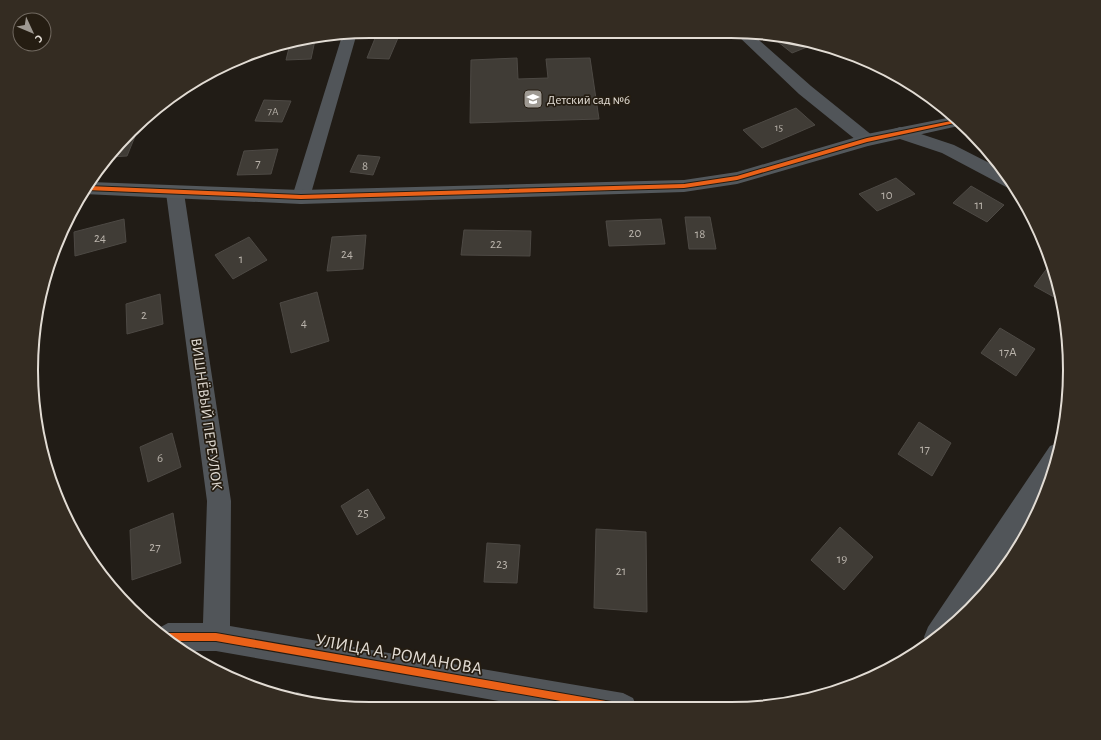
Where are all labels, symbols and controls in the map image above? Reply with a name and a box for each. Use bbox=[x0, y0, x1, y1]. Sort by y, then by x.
north arrow bbox=[12, 12, 52, 52]
text: С bbox=[33, 33, 45, 45]
school or university icon: Детский сад №6 bbox=[522, 88, 544, 110]
place label: Детский сад №6 bbox=[547, 94, 630, 107]
house number: 7А bbox=[267, 106, 279, 117]
house number: 15 bbox=[775, 122, 784, 133]
house number: 7 bbox=[255, 157, 261, 170]
house number: 8 bbox=[362, 160, 368, 173]
house number: 10 bbox=[881, 189, 893, 202]
house number: 11 bbox=[975, 199, 983, 212]
house number: 20 bbox=[629, 227, 642, 240]
house number: 18 bbox=[695, 228, 705, 241]
house number: 24 bbox=[94, 232, 106, 245]
house number: 22 bbox=[490, 238, 502, 251]
house number: 24 bbox=[341, 248, 353, 261]
house number: 1 bbox=[239, 253, 243, 266]
house number: 2 bbox=[141, 309, 147, 322]
house number: 4 bbox=[301, 317, 307, 330]
street label: ВИШНЁВЫЙ ПЕРЕУЛОК bbox=[188, 337, 226, 491]
house number: 17А bbox=[999, 346, 1017, 359]
house number: 17 bbox=[920, 443, 931, 456]
house number: 6 bbox=[157, 452, 163, 465]
house number: 25 bbox=[357, 507, 369, 520]
house number: 27 bbox=[149, 541, 161, 554]
house number: 19 bbox=[837, 553, 847, 566]
house number: 23 bbox=[496, 558, 508, 571]
house number: 21 bbox=[616, 565, 626, 578]
street label: УЛИЦА А. РОМАНОВА bbox=[314, 631, 484, 679]

